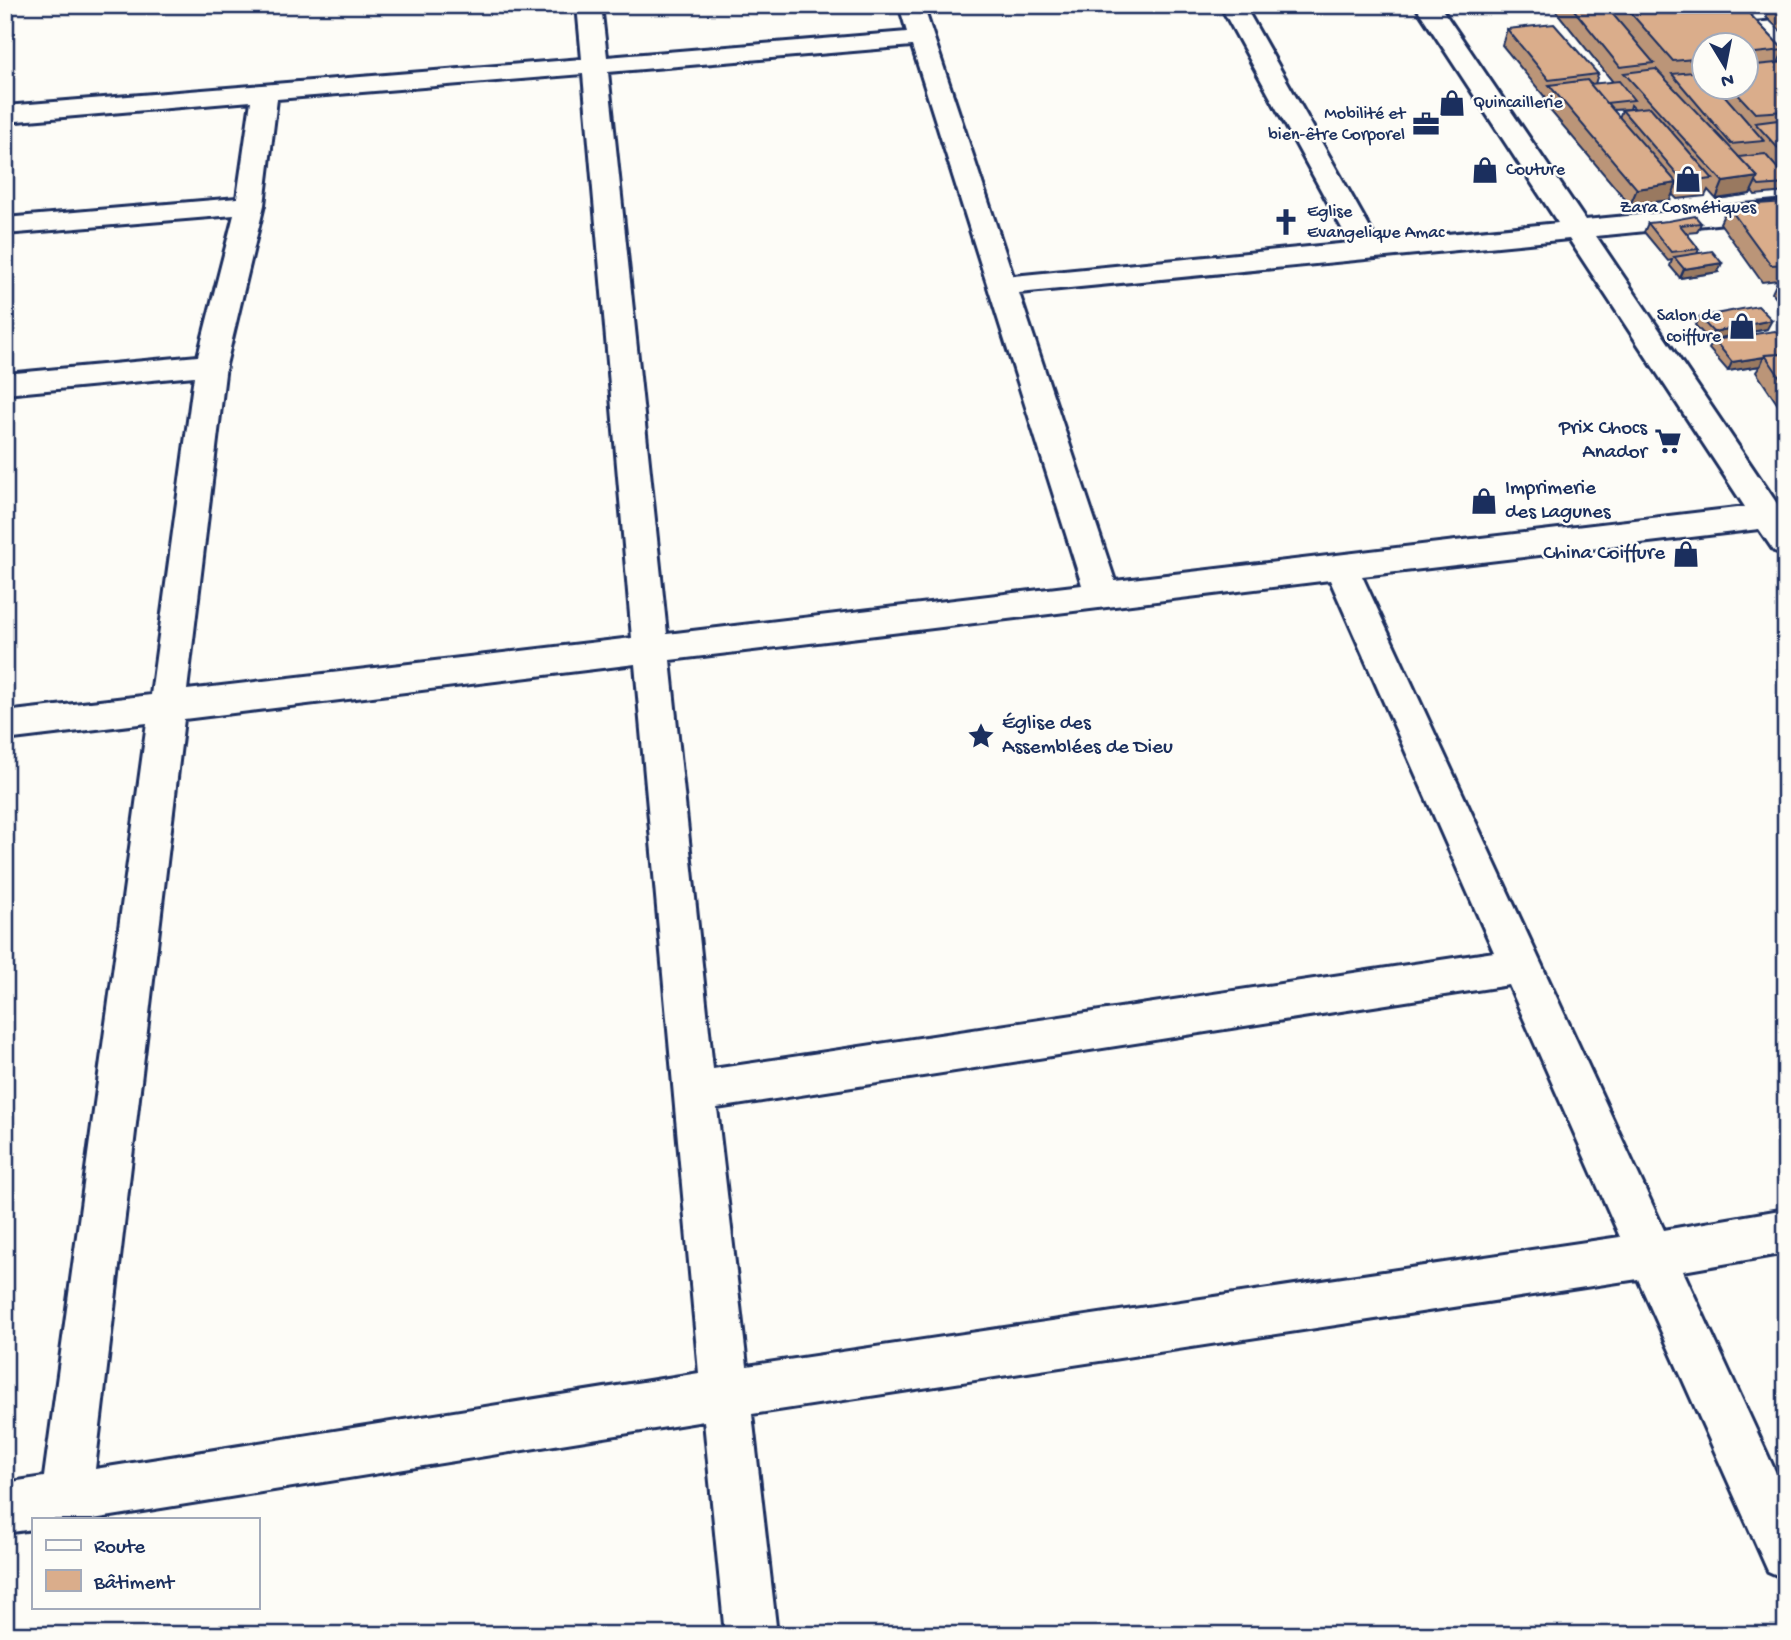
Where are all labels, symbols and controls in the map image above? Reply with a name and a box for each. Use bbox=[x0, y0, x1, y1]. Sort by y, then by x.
north arrow bbox=[1690, 32, 1760, 102]
text: N bbox=[1719, 67, 1735, 92]
shop icon: Quincaillerie bbox=[1437, 88, 1467, 118]
place label: Quincaillerie bbox=[1473, 93, 1563, 114]
place label: Mobilité et bien-être Corporel bbox=[1268, 104, 1407, 146]
office icon: Mobilité et bien-être Corporel bbox=[1411, 109, 1441, 139]
shop icon: Couture bbox=[1470, 155, 1500, 185]
place label: Couture bbox=[1506, 160, 1566, 181]
shop icon: Zara Cosmétiques bbox=[1673, 164, 1703, 194]
place label: Zara Cosmétiques bbox=[1620, 198, 1758, 219]
place label: Eglise Evangelique Amac bbox=[1307, 202, 1445, 244]
church icon: Eglise Evangelique Amac bbox=[1271, 207, 1301, 237]
place label: Salon de coiffure bbox=[1657, 306, 1722, 348]
shop icon: Salon de coiffure bbox=[1727, 311, 1757, 341]
place label: Prix Chocs Anador bbox=[1558, 417, 1649, 466]
supermarket icon: Prix Chocs Anador bbox=[1653, 426, 1683, 456]
place label: Imprimerie des Lagunes bbox=[1505, 477, 1612, 526]
shop icon: Imprimerie des Lagunes bbox=[1469, 486, 1499, 516]
shop icon: China Coiffure bbox=[1671, 539, 1701, 569]
place label: China Coiffure bbox=[1543, 542, 1666, 567]
place label: Église des Assemblées de Dieu bbox=[1002, 712, 1173, 761]
place icon: Église des Assemblées de Dieu bbox=[966, 721, 996, 751]
legend bbox=[32, 1518, 259, 1608]
text: Route bbox=[94, 1536, 146, 1561]
text: Bâtiment bbox=[93, 1572, 176, 1597]

